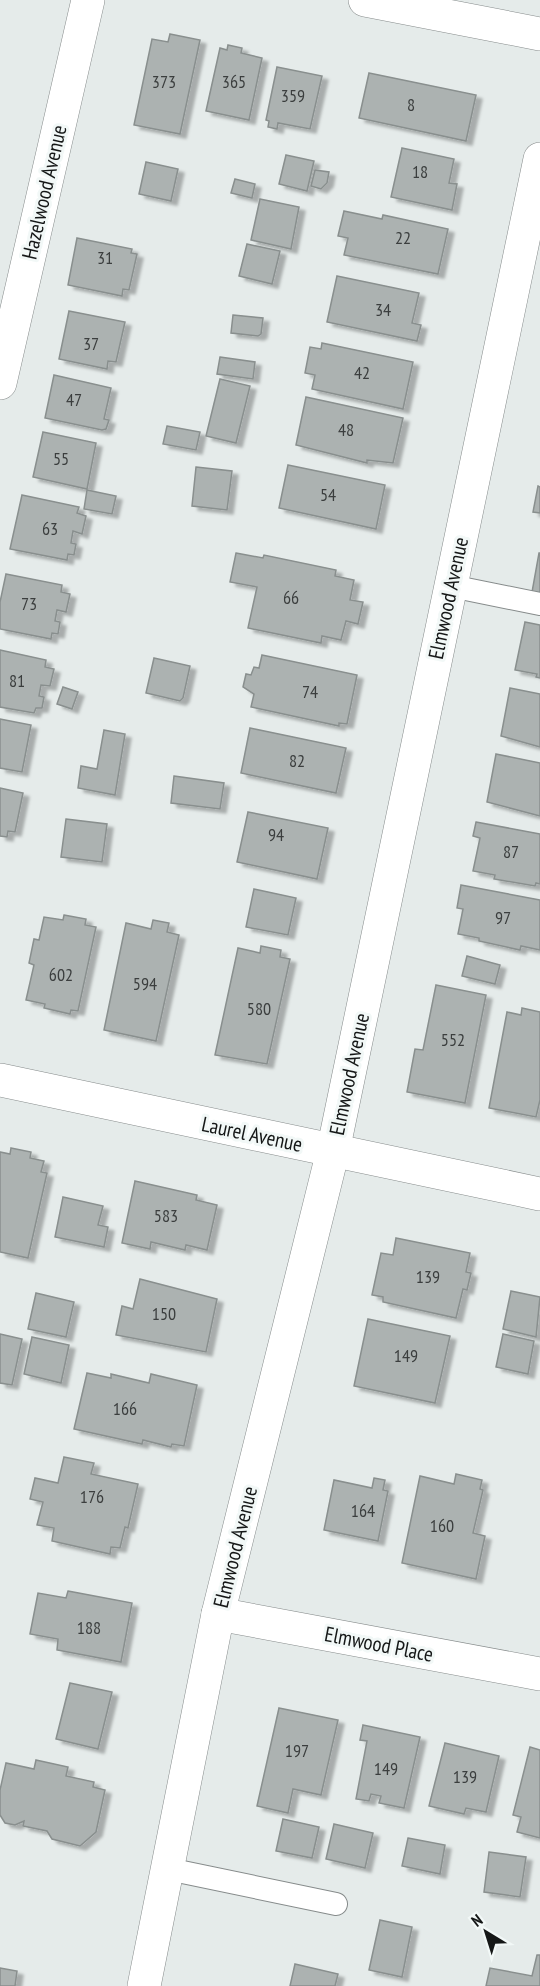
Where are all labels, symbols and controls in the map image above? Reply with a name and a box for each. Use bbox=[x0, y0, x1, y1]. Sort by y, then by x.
house number: 373 bbox=[152, 70, 176, 93]
house number: 365 bbox=[222, 70, 246, 93]
house number: 359 bbox=[281, 84, 305, 107]
house number: 8 bbox=[407, 93, 415, 116]
street label: Hazelwood Avenue bbox=[15, 122, 73, 262]
house number: 18 bbox=[412, 160, 428, 183]
house number: 22 bbox=[395, 226, 411, 249]
house number: 31 bbox=[97, 246, 113, 269]
house number: 34 bbox=[375, 298, 391, 321]
house number: 37 bbox=[83, 332, 99, 355]
house number: 42 bbox=[354, 361, 370, 384]
house number: 47 bbox=[66, 388, 82, 411]
house number: 48 bbox=[338, 418, 354, 441]
house number: 55 bbox=[53, 447, 69, 470]
house number: 54 bbox=[320, 483, 336, 506]
house number: 63 bbox=[42, 517, 58, 540]
street label: Elmwood Avenue bbox=[422, 535, 474, 661]
house number: 66 bbox=[283, 586, 299, 609]
house number: 73 bbox=[21, 592, 37, 615]
house number: 81 bbox=[9, 669, 25, 692]
house number: 74 bbox=[302, 680, 318, 703]
house number: 82 bbox=[289, 749, 305, 772]
house number: 94 bbox=[268, 823, 284, 846]
house number: 87 bbox=[503, 840, 519, 863]
house number: 97 bbox=[495, 906, 511, 929]
house number: 602 bbox=[49, 963, 73, 986]
house number: 594 bbox=[133, 972, 157, 995]
house number: 580 bbox=[247, 997, 271, 1020]
street label: Elmwood Avenue bbox=[323, 1011, 375, 1137]
house number: 552 bbox=[441, 1028, 465, 1051]
street label: Laurel Avenue bbox=[199, 1110, 305, 1158]
house number: 583 bbox=[154, 1204, 178, 1227]
house number: 139 bbox=[416, 1265, 440, 1288]
house number: 150 bbox=[152, 1302, 176, 1325]
house number: 149 bbox=[394, 1344, 418, 1367]
house number: 166 bbox=[113, 1397, 137, 1420]
street label: Elmwood Avenue bbox=[207, 1484, 263, 1610]
house number: 176 bbox=[80, 1485, 104, 1508]
house number: 164 bbox=[351, 1499, 375, 1522]
house number: 160 bbox=[430, 1514, 454, 1537]
house number: 188 bbox=[77, 1616, 101, 1639]
street label: Elmwood Place bbox=[322, 1620, 436, 1668]
house number: 197 bbox=[285, 1739, 309, 1762]
house number: 149 bbox=[374, 1757, 398, 1780]
house number: 139 bbox=[453, 1765, 477, 1788]
north arrow bbox=[456, 1902, 516, 1962]
text: N bbox=[467, 1910, 486, 1931]

